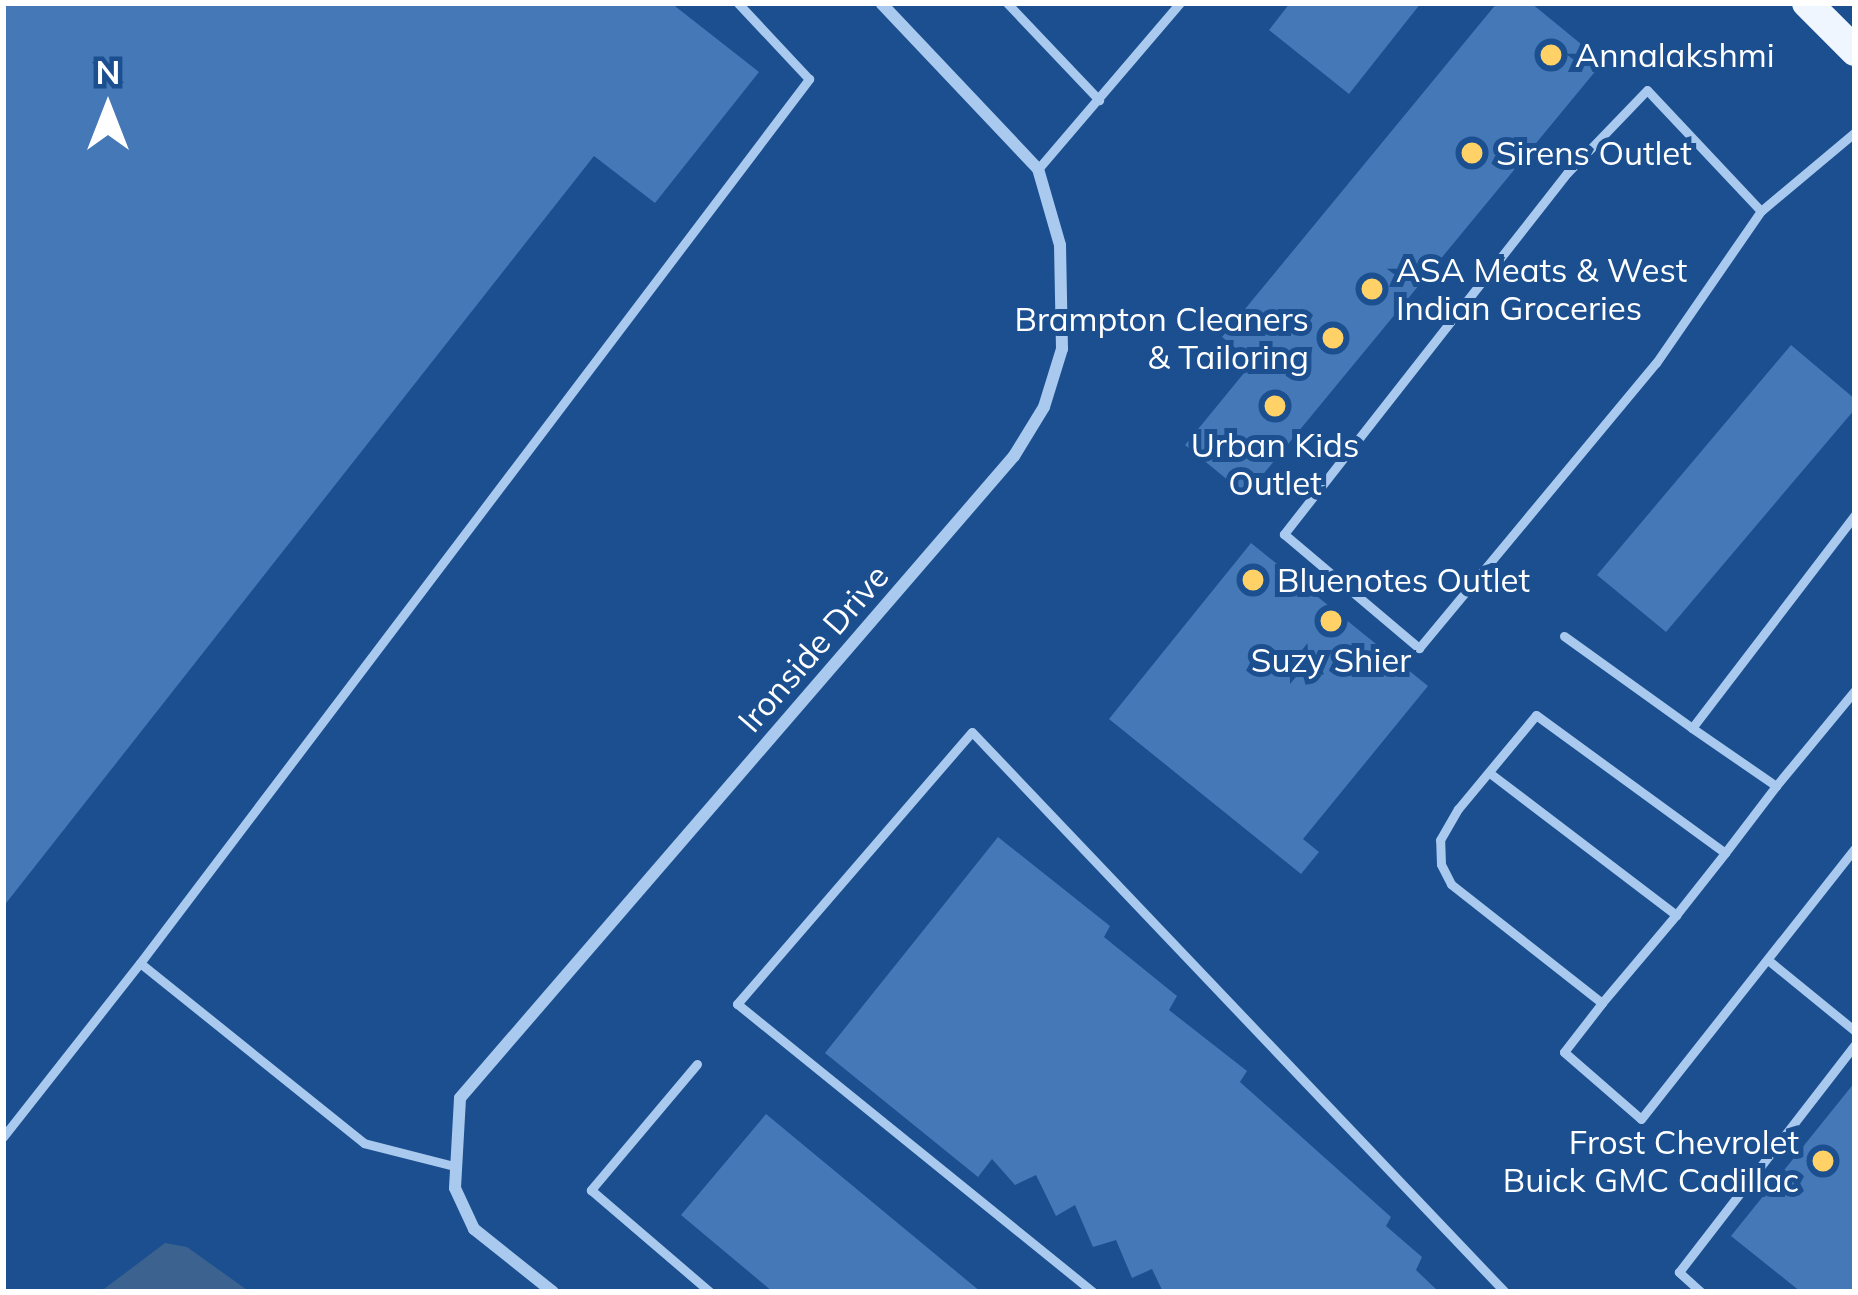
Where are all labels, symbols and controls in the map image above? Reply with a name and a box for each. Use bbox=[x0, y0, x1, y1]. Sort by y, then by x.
place label: Annalakshmi bbox=[1575, 35, 1775, 75]
marker: Annalakshmi bbox=[1538, 42, 1564, 68]
north arrow bbox=[48, 48, 168, 168]
text: N bbox=[96, 51, 120, 92]
place label: Sirens Outlet bbox=[1496, 133, 1692, 173]
marker: Sirens Outlet bbox=[1459, 140, 1485, 166]
place label: ASA Meats & West Indian Groceries bbox=[1396, 250, 1687, 328]
marker: ASA Meats & West Indian Groceries bbox=[1359, 276, 1385, 302]
place label: Brampton Cleaners & Tailoring bbox=[1015, 299, 1309, 377]
marker: Brampton Cleaners & Tailoring bbox=[1320, 325, 1346, 351]
marker: Urban Kids Outlet bbox=[1262, 393, 1288, 419]
place label: Urban Kids Outlet bbox=[1191, 425, 1359, 503]
street label: Ironside Drive bbox=[730, 556, 896, 740]
place label: Bluenotes Outlet bbox=[1277, 560, 1530, 600]
marker: Bluenotes Outlet bbox=[1240, 567, 1266, 593]
marker: Suzy Shier bbox=[1318, 608, 1344, 634]
place label: Suzy Shier bbox=[1251, 640, 1411, 680]
place label: Frost Chevrolet Buick GMC Cadillac bbox=[1503, 1122, 1799, 1200]
marker: Frost Chevrolet Buick GMC Cadillac bbox=[1810, 1148, 1836, 1174]

